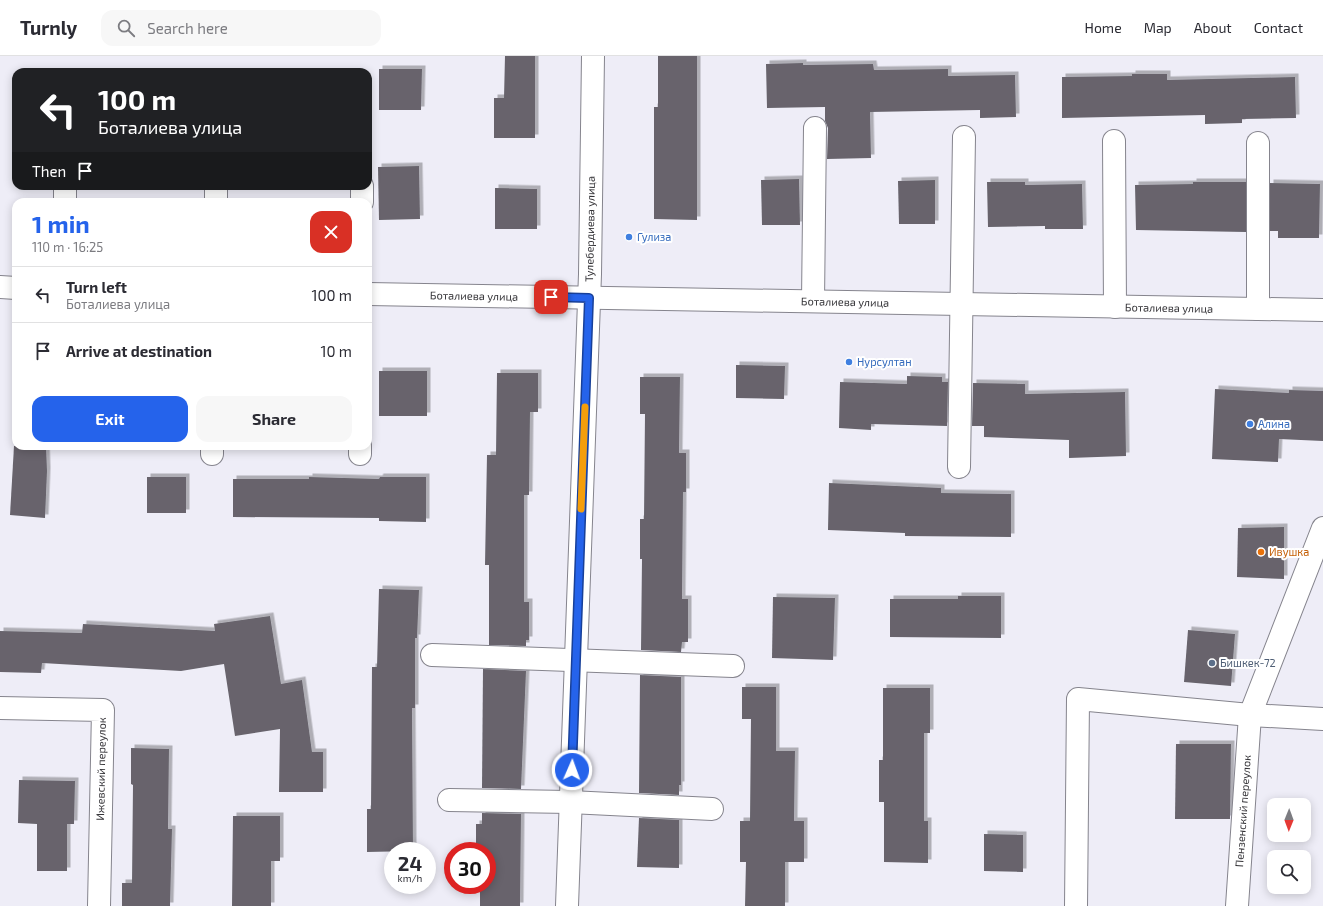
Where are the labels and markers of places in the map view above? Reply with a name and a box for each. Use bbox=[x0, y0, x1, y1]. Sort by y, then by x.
place label: Гулиза bbox=[637, 230, 671, 244]
marker: Гулиза bbox=[624, 232, 634, 242]
pin bbox=[534, 280, 568, 314]
place label: Нурсултан bbox=[857, 355, 912, 369]
marker: Нурсултан bbox=[844, 357, 854, 367]
place label: Алина bbox=[1258, 417, 1290, 430]
marker: Алина bbox=[1245, 419, 1255, 429]
place label: Ивушка bbox=[1269, 545, 1309, 559]
marker: Ивушка bbox=[1256, 547, 1266, 557]
place label: Бишкек-72 bbox=[1220, 656, 1276, 669]
marker: Бишкек-72 bbox=[1207, 658, 1217, 668]

